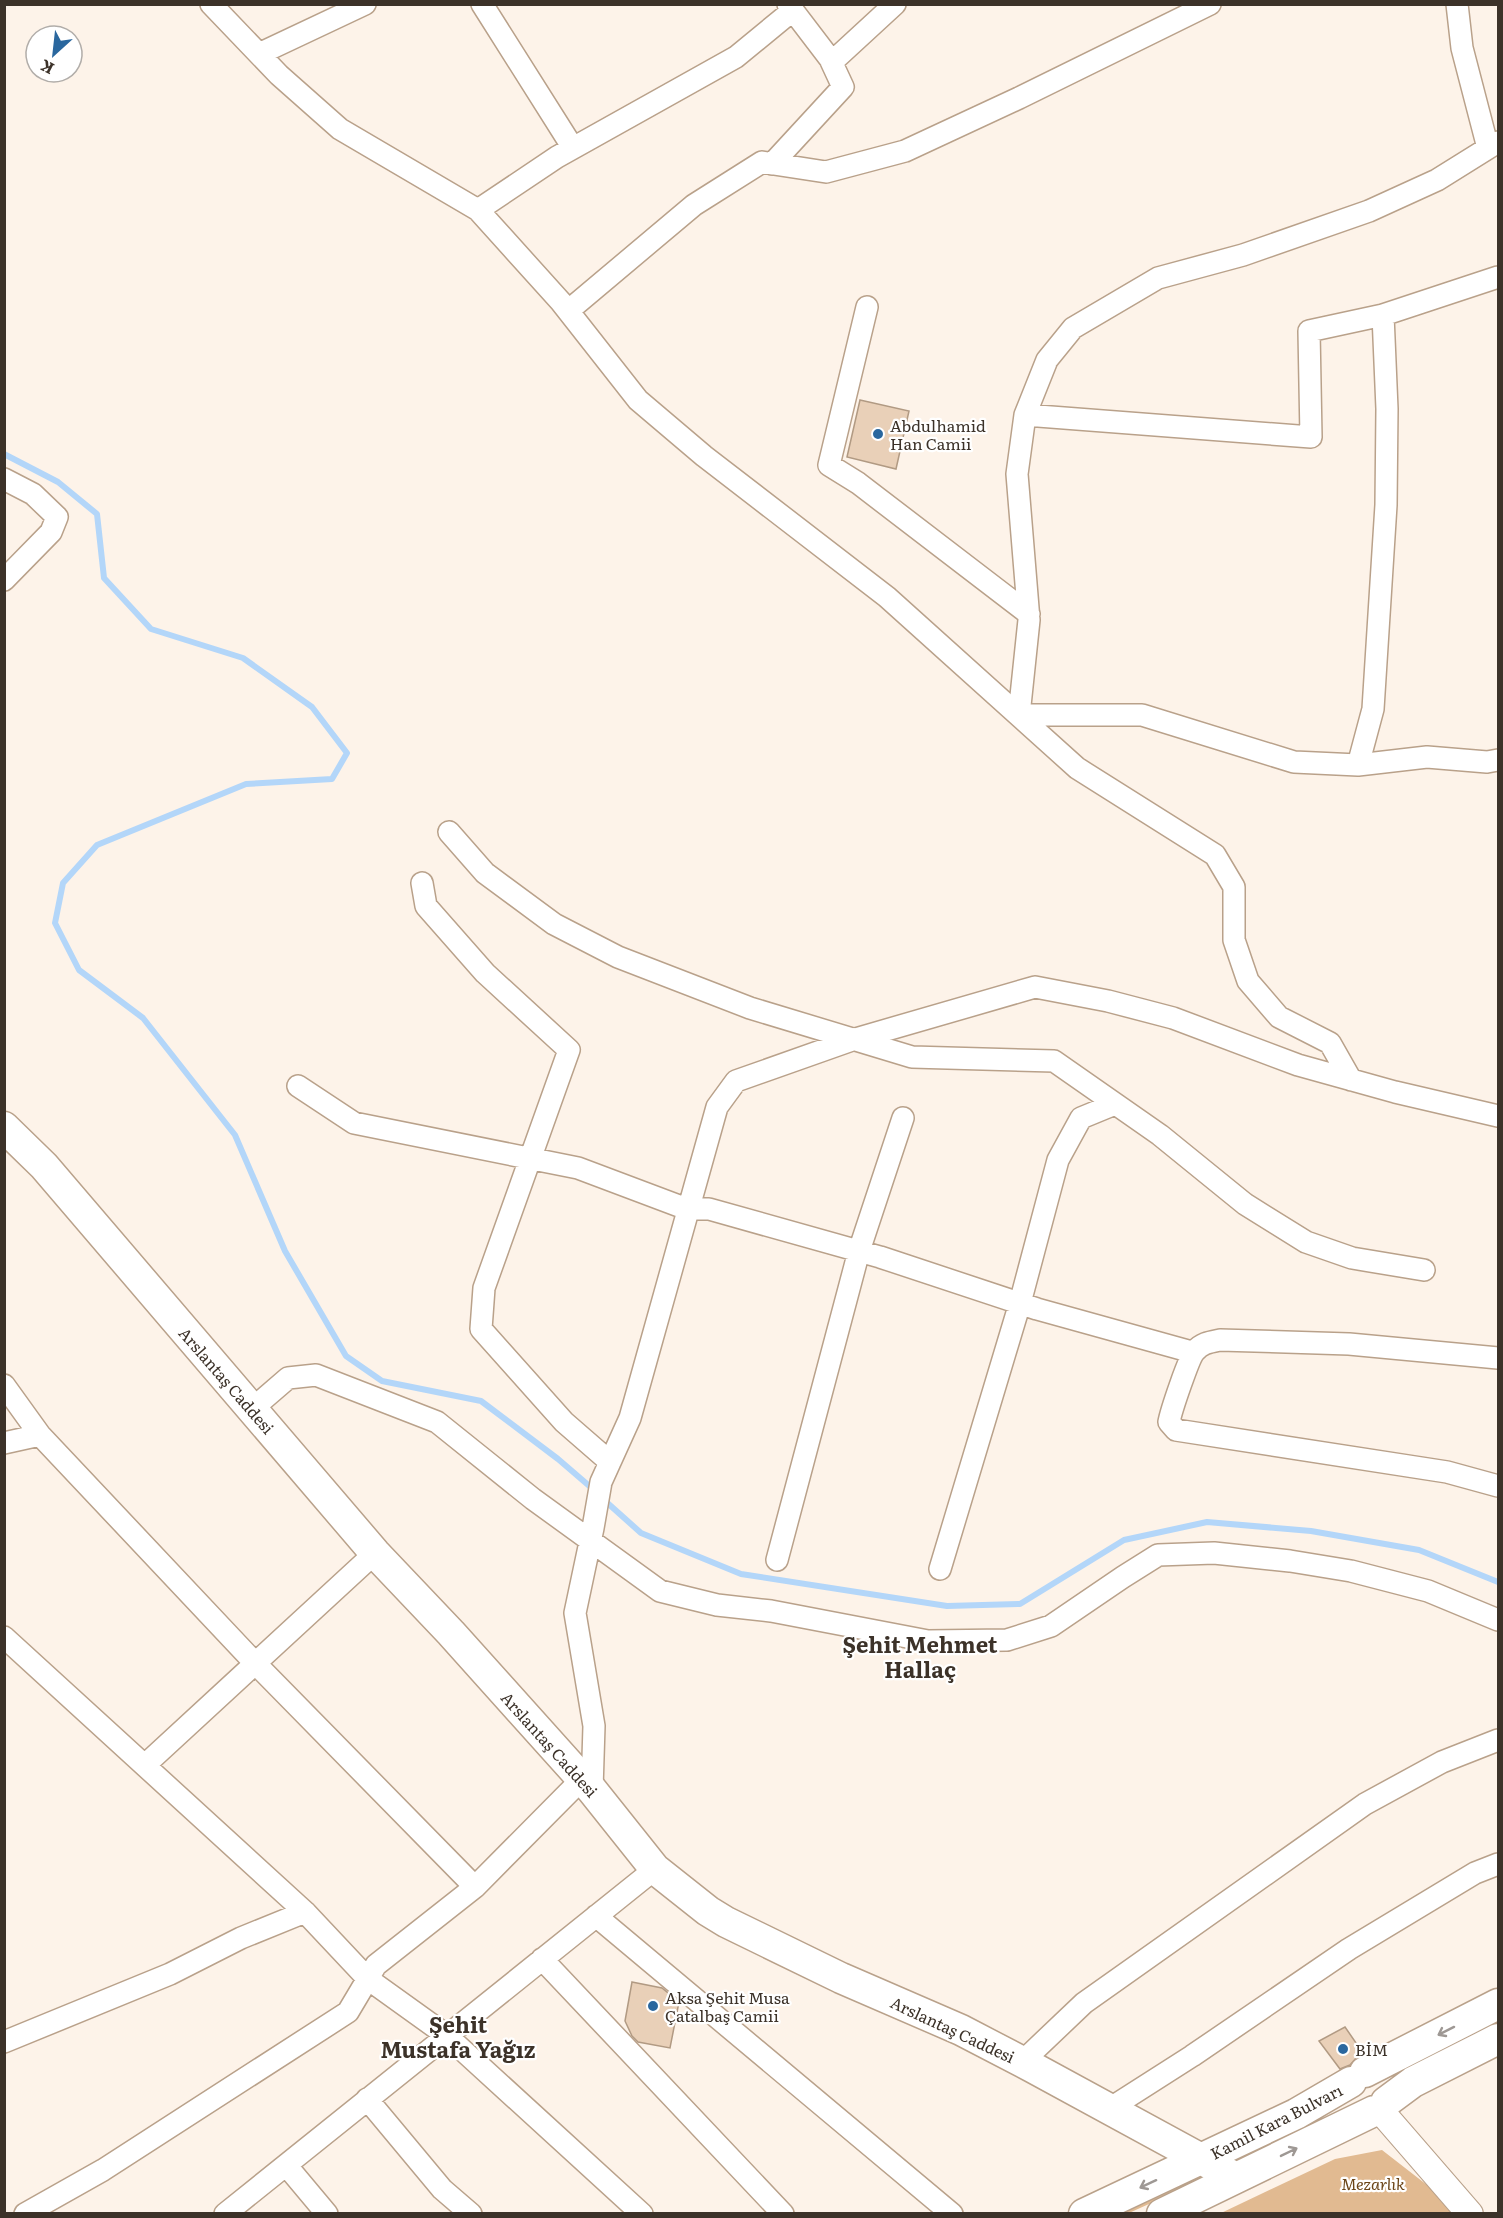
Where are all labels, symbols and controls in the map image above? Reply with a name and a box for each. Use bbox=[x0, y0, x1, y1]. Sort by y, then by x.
north arrow bbox=[24, 24, 84, 84]
text: K bbox=[35, 55, 58, 82]
place label: Abdulhamid Han Camii bbox=[890, 413, 986, 455]
marker: Abdulhamid Han Camii bbox=[871, 427, 885, 441]
street label: Arslantaş Caddesi bbox=[174, 1321, 280, 1439]
district label: Şehit Mehmet Hallaç bbox=[843, 1627, 998, 1685]
street label: Arslantaş Caddesi bbox=[496, 1686, 604, 1802]
place label: Aksa Şehit Musa Çatalbaş Camii bbox=[665, 1985, 790, 2027]
street label: Arslantaş Caddesi bbox=[887, 1990, 1019, 2068]
marker: Aksa Şehit Musa Çatalbaş Camii bbox=[646, 1999, 660, 2013]
district label: Şehit Mustafa Yağız bbox=[380, 2007, 536, 2065]
one-way arrow bbox=[1438, 2025, 1456, 2037]
place label: BİM bbox=[1355, 2037, 1388, 2061]
marker: BİM bbox=[1336, 2042, 1350, 2056]
street label: Kamil Kara Bulvarı bbox=[1206, 2077, 1346, 2165]
one-way arrow bbox=[1279, 2146, 1297, 2158]
park label: Mezarlık bbox=[1341, 2171, 1405, 2195]
one-way arrow bbox=[1139, 2178, 1157, 2190]

